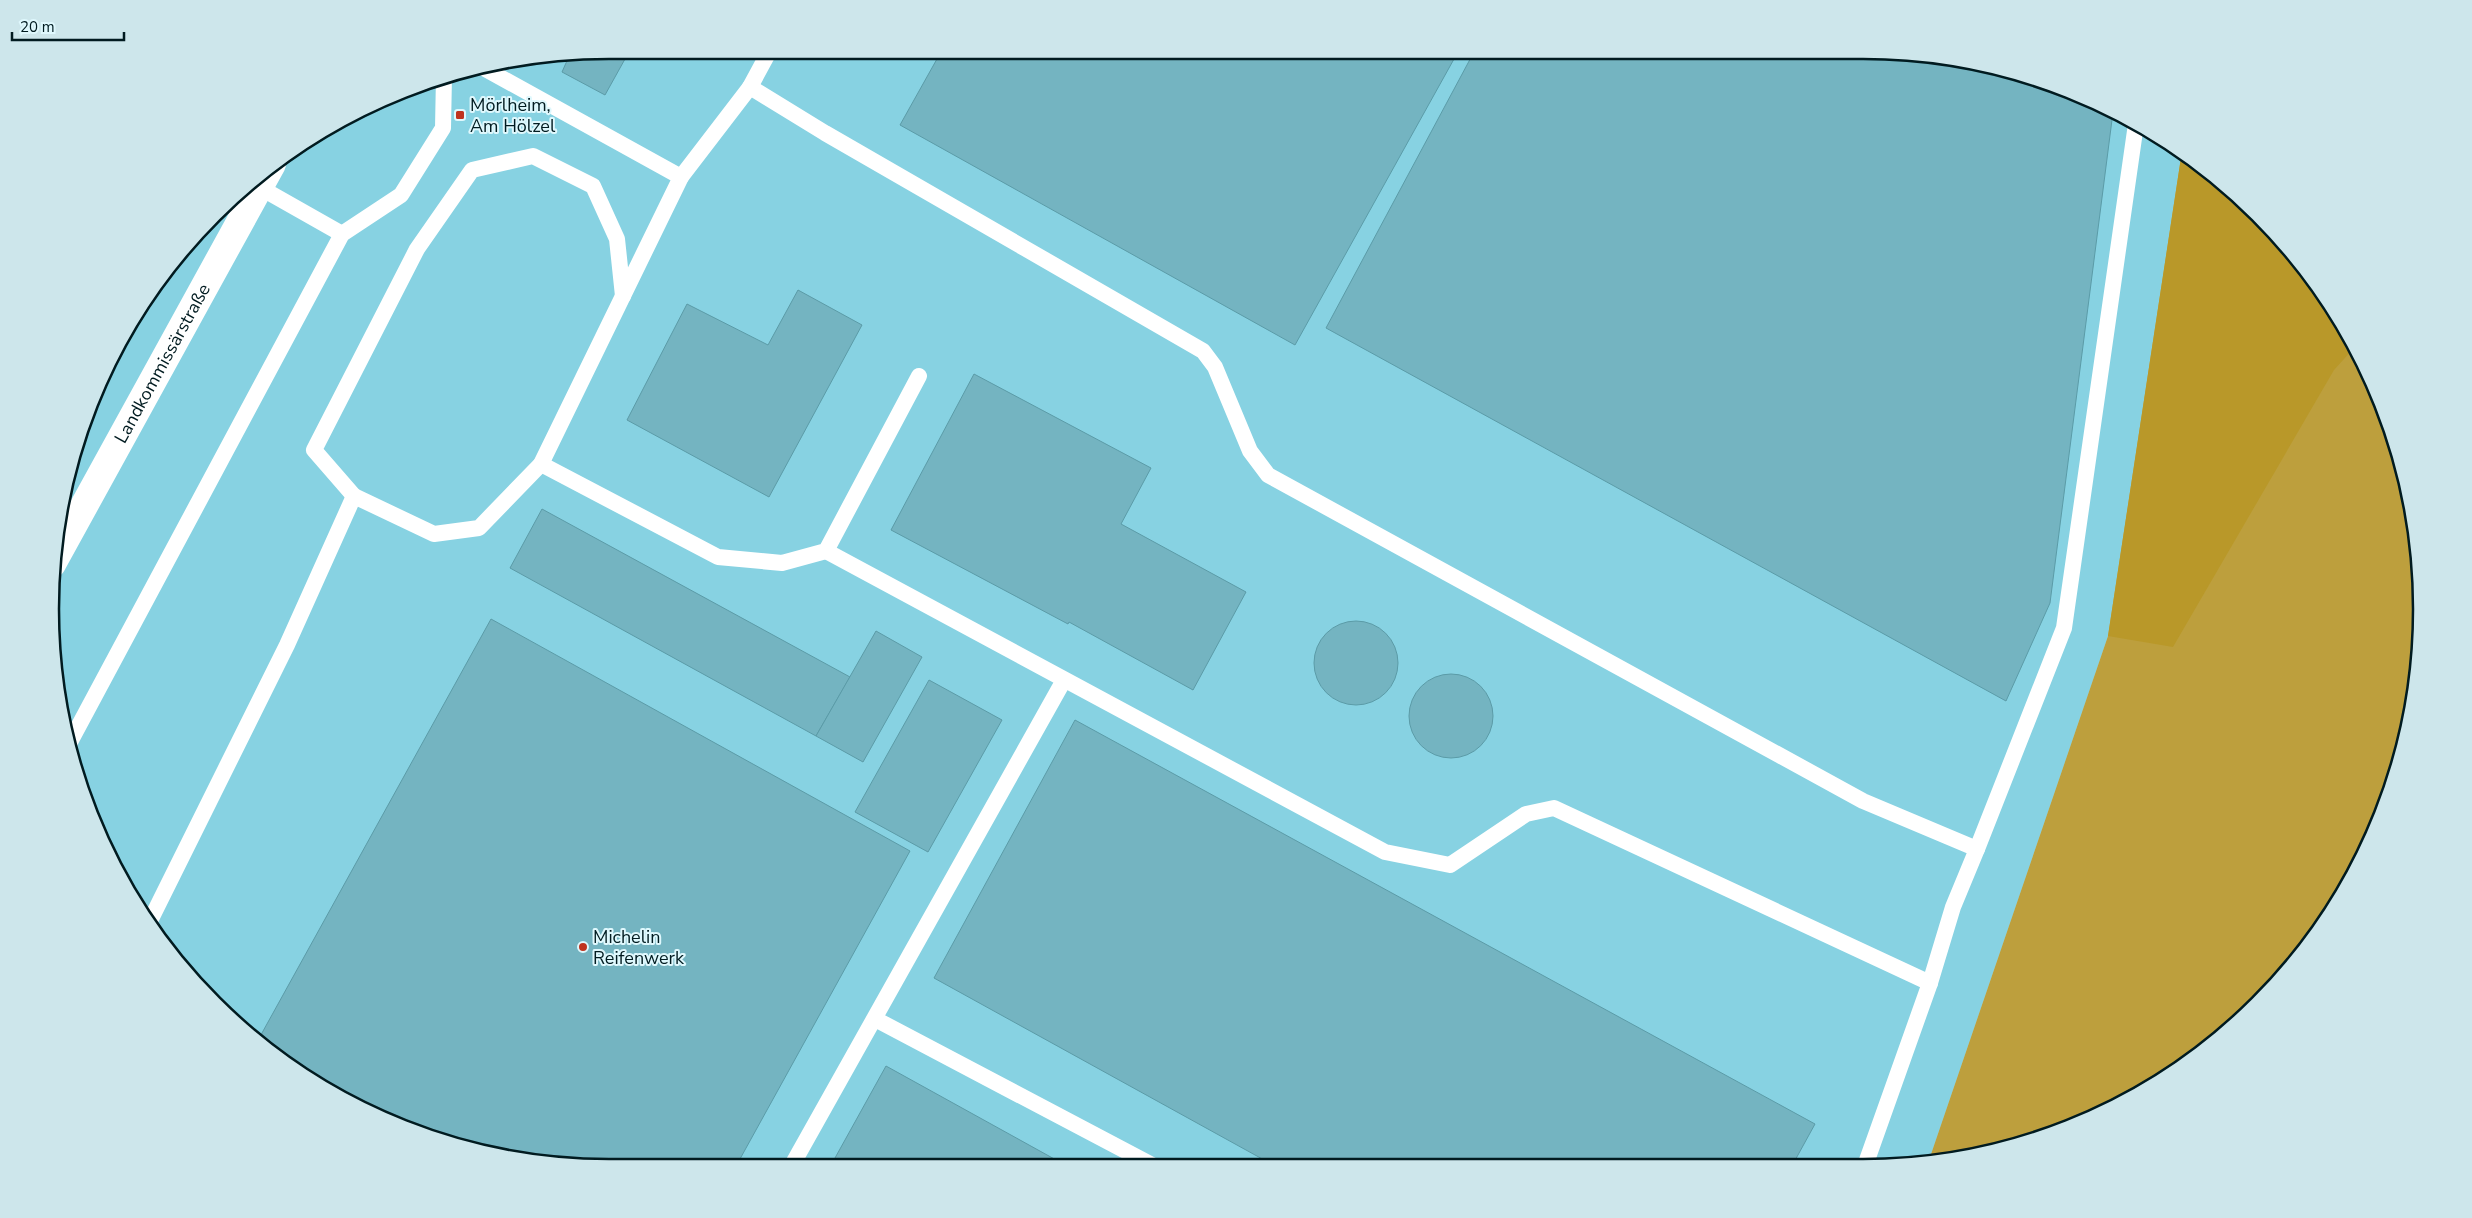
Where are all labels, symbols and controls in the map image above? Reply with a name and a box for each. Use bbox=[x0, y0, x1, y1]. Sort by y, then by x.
scale bar bbox=[12, 10, 125, 42]
text: 20 m bbox=[20, 17, 55, 37]
place label: Mörlheim, Am Hölzel bbox=[470, 93, 556, 138]
marker: Mörlheim, Am Hölzel bbox=[454, 109, 466, 121]
street label: Landkommissärstraße bbox=[109, 279, 216, 447]
place label: Michelin Reifenwerk bbox=[593, 925, 685, 970]
marker: Michelin Reifenwerk bbox=[577, 941, 589, 953]

